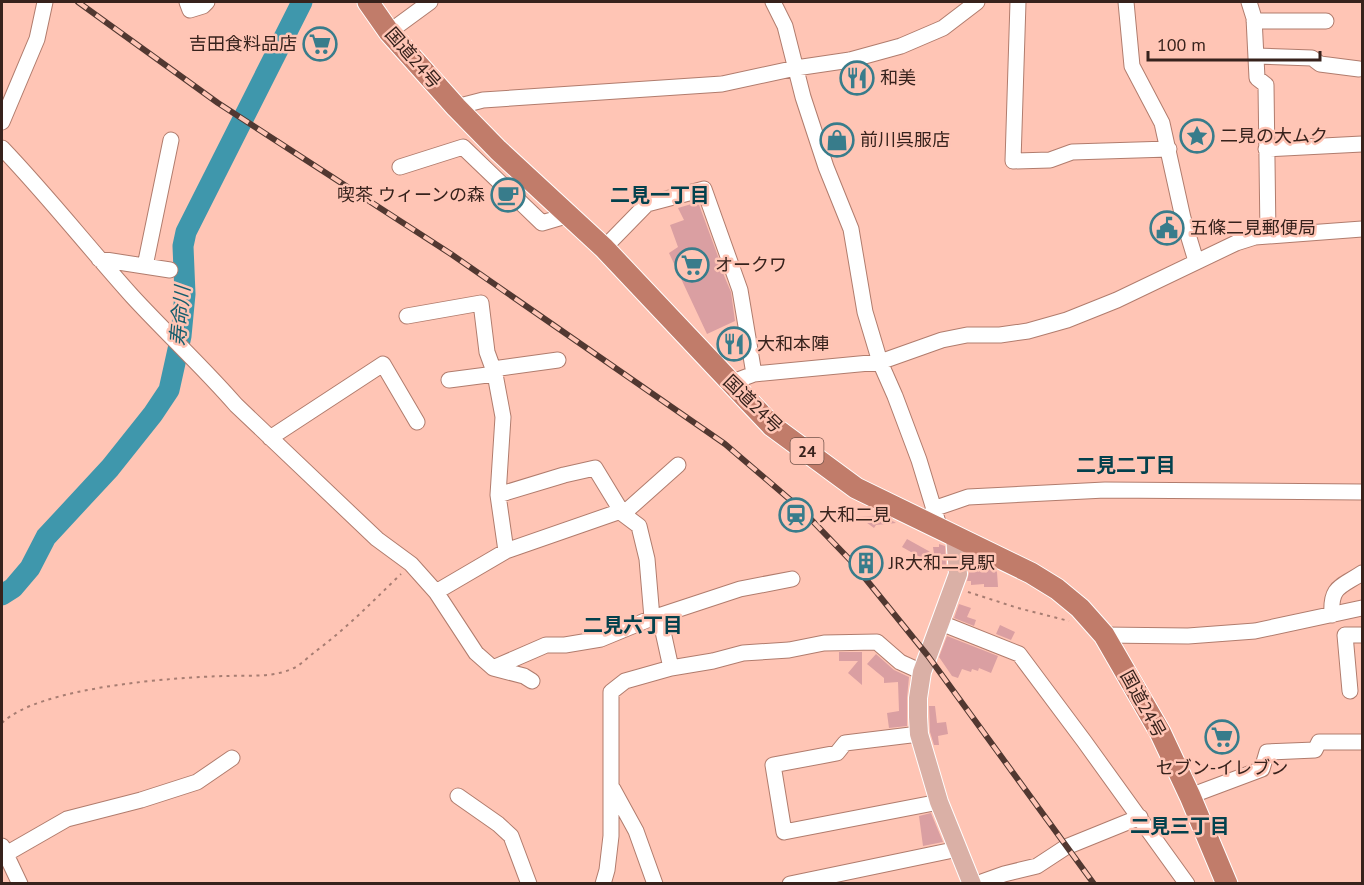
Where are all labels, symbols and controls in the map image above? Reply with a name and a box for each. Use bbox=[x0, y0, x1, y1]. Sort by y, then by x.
street label: 国道24号 bbox=[381, 22, 446, 93]
scale bar bbox=[1148, 24, 1320, 62]
supermarket icon: 吉田食料品店 bbox=[302, 26, 338, 62]
place label: 吉田食料品店 bbox=[189, 32, 297, 55]
text: 100 m bbox=[1157, 33, 1206, 56]
restaurant icon: 和美 bbox=[839, 60, 875, 96]
place label: 和美 bbox=[880, 66, 916, 89]
place icon: 二見の大ムク bbox=[1179, 118, 1215, 154]
shop icon: 前川呉服店 bbox=[819, 122, 855, 158]
place label: 二見の大ムク bbox=[1220, 124, 1328, 147]
place label: 前川呉服店 bbox=[860, 128, 950, 151]
cafe icon: 喫茶 ウィーンの森 bbox=[490, 177, 526, 213]
district label: 二見一丁目 bbox=[610, 182, 710, 208]
place label: 喫茶 ウィーンの森 bbox=[337, 183, 485, 206]
public building icon: 五條二見郵便局 bbox=[1149, 210, 1185, 246]
place label: 五條二見郵便局 bbox=[1190, 216, 1316, 239]
supermarket icon: オークワ bbox=[674, 247, 710, 283]
place label: オークワ bbox=[715, 253, 787, 276]
water label: 寿命川 bbox=[164, 283, 196, 347]
restaurant icon: 大和本陣 bbox=[716, 326, 752, 362]
place label: 大和本陣 bbox=[757, 332, 829, 355]
street label: 国道24号 bbox=[719, 370, 788, 437]
road number: 24 bbox=[790, 438, 824, 464]
district label: 二見二丁目 bbox=[1076, 452, 1176, 478]
station icon: 大和二見 bbox=[778, 497, 814, 533]
place label: 大和二見 bbox=[819, 503, 891, 526]
building icon: JR大和二見駅 bbox=[848, 545, 884, 581]
place label: JR大和二見駅 bbox=[888, 551, 995, 574]
district label: 二見六丁目 bbox=[583, 612, 683, 638]
street label: 国道24号 bbox=[1116, 666, 1171, 742]
supermarket icon: セブン-イレブン bbox=[1204, 719, 1240, 755]
place label: セブン-イレブン bbox=[1156, 756, 1288, 779]
district label: 二見三丁目 bbox=[1130, 813, 1230, 839]

